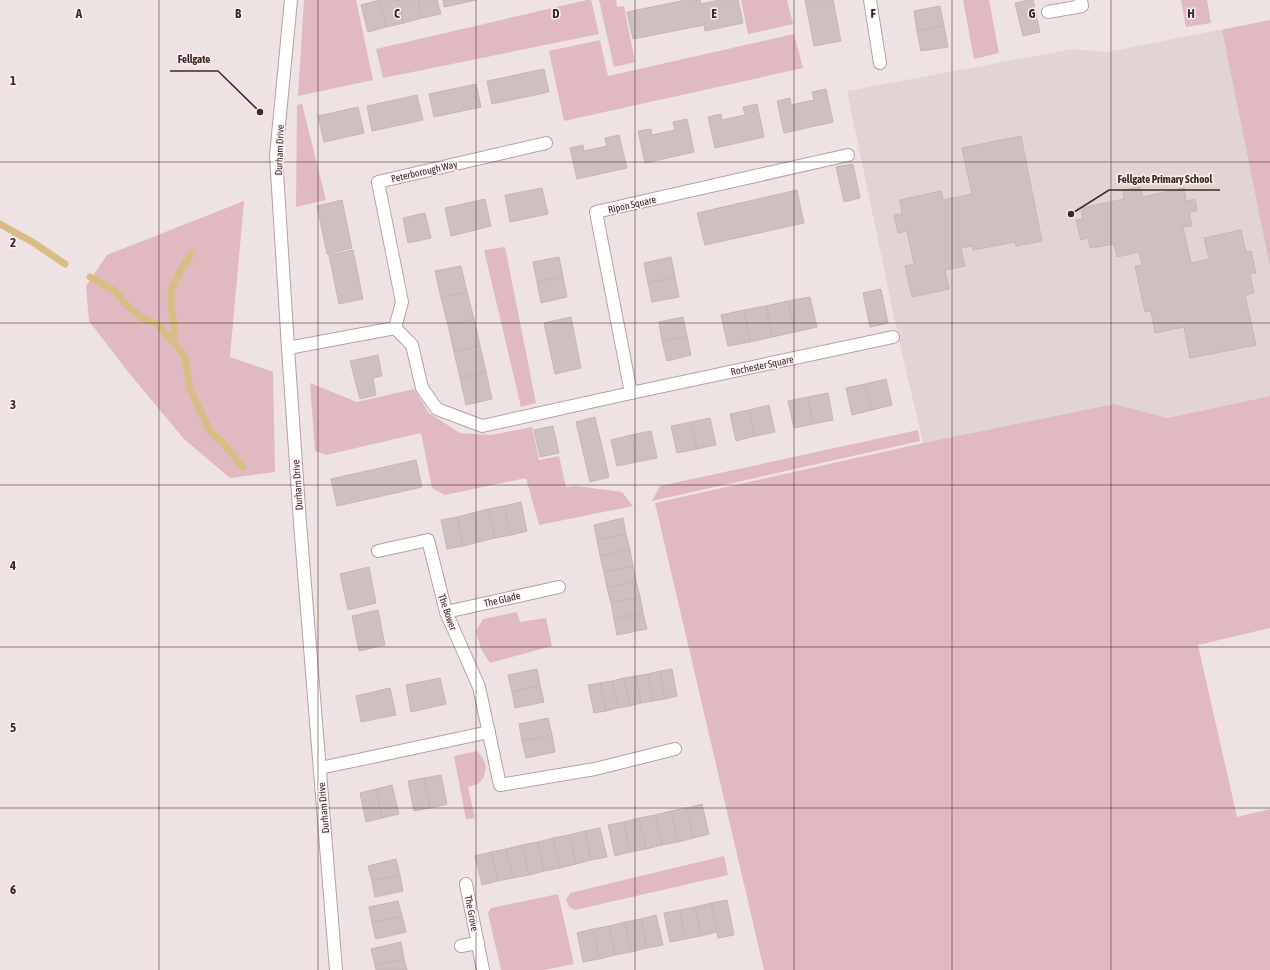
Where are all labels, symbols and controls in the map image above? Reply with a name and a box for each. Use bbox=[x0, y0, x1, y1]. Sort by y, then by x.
text: A bbox=[75, 6, 83, 21]
text: B bbox=[235, 6, 242, 21]
text: C bbox=[394, 6, 400, 21]
text: D bbox=[552, 6, 560, 21]
text: E bbox=[711, 6, 717, 21]
text: F bbox=[870, 6, 876, 21]
text: G bbox=[1029, 6, 1036, 21]
text: H bbox=[1187, 6, 1195, 21]
callout: Fellgate bbox=[170, 48, 218, 71]
text: Fellgate bbox=[178, 53, 210, 65]
text: 1 bbox=[10, 73, 16, 88]
street label: Durham Drive bbox=[273, 124, 286, 176]
street label: Peterborough Way bbox=[390, 159, 458, 184]
callout: Fellgate Primary School bbox=[1109, 167, 1220, 190]
text: Fellgate Primary School bbox=[1118, 173, 1213, 185]
street label: Ripon Square bbox=[607, 194, 658, 215]
text: 2 bbox=[10, 235, 16, 250]
street label: Rochester Square bbox=[730, 353, 795, 378]
text: 3 bbox=[10, 397, 16, 412]
street label: Durham Drive bbox=[290, 459, 305, 511]
text: 4 bbox=[9, 558, 16, 573]
street label: The Glade bbox=[483, 590, 522, 609]
street label: The Bower bbox=[436, 593, 459, 633]
text: 5 bbox=[10, 720, 16, 735]
street label: Durham Drive bbox=[316, 782, 331, 834]
text: 6 bbox=[10, 882, 16, 897]
street label: The Grove bbox=[463, 894, 480, 932]

